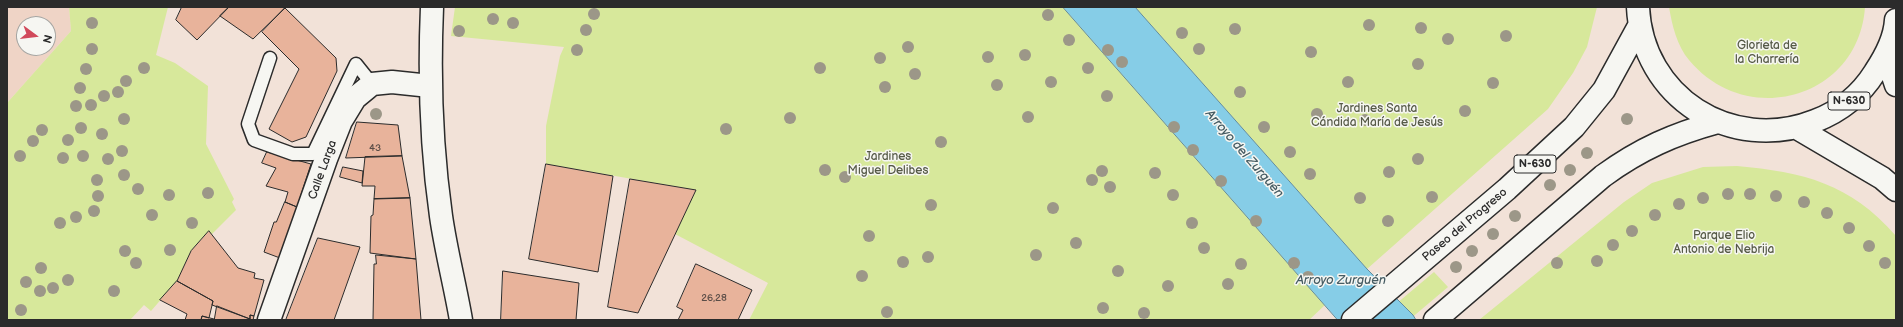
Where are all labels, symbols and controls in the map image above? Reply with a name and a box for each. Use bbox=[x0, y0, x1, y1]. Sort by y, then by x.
north arrow bbox=[16, 16, 56, 56]
text: N bbox=[40, 33, 54, 45]
park label: Glorieta de la Charrería bbox=[1735, 39, 1799, 67]
road number: N-630 bbox=[1828, 92, 1870, 110]
park label: Jardines Santa Cándida María de Jesús bbox=[1311, 102, 1443, 130]
water label: Arroyo del Zurguén bbox=[1201, 107, 1287, 201]
street label: Calle Larga bbox=[306, 138, 340, 202]
house number: 43 bbox=[369, 142, 381, 154]
park label: Jardines Miguel Delibes bbox=[848, 150, 928, 178]
road number: N-630 bbox=[1514, 155, 1556, 173]
street label: Paseo del Progreso bbox=[1420, 185, 1510, 265]
park label: Parque Elio Antonio de Nebrija bbox=[1674, 229, 1774, 257]
water label: Arroyo Zurguén bbox=[1296, 273, 1386, 289]
house number: 26,28 bbox=[701, 292, 727, 304]

